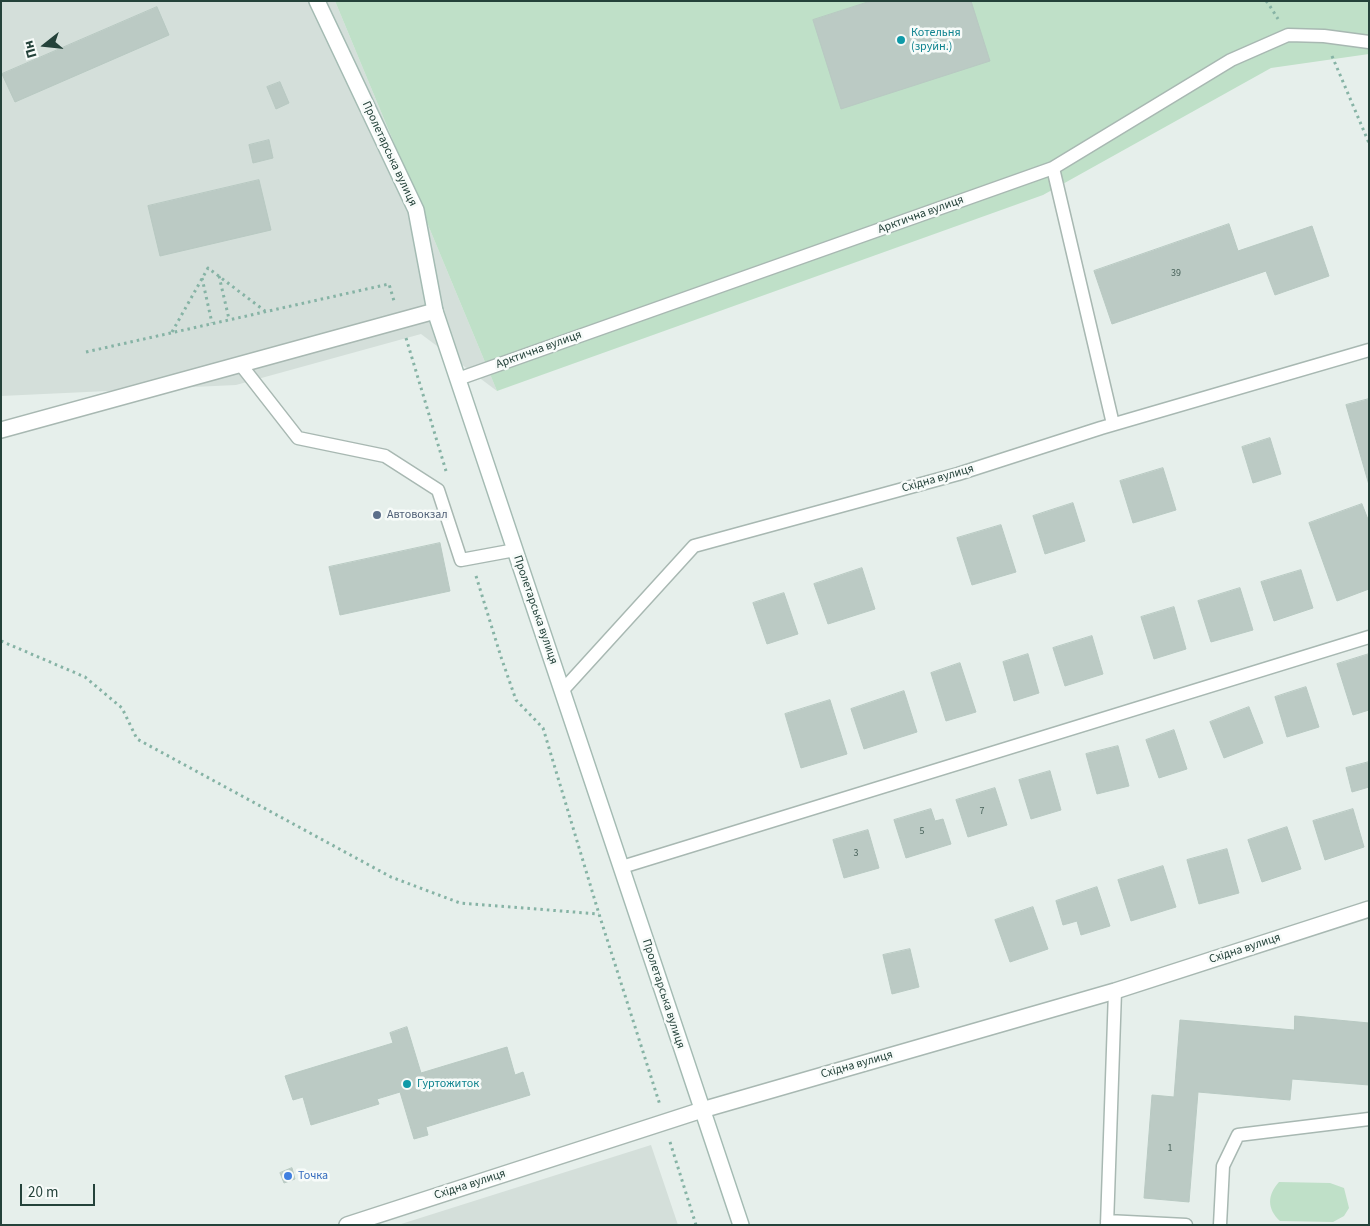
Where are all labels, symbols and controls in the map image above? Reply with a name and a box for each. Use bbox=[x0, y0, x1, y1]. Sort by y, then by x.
north arrow bbox=[20, 20, 70, 70]
place label: Котельня (зруйн.) bbox=[911, 26, 961, 54]
marker: Котельня (зруйн.) bbox=[895, 34, 907, 46]
text: Пн bbox=[19, 38, 43, 60]
street label: Пролетарська вулиця bbox=[358, 99, 420, 209]
street label: Арктична вулиця bbox=[876, 193, 966, 237]
house number: 39 bbox=[1171, 268, 1181, 280]
street label: Арктична вулиця bbox=[494, 328, 584, 372]
street label: Східна вулиця bbox=[900, 462, 976, 496]
place label: Автовокзал bbox=[387, 508, 448, 522]
marker: Автовокзал bbox=[371, 509, 383, 521]
street label: Пролетарська вулиця bbox=[510, 554, 560, 666]
house number: 7 bbox=[980, 806, 984, 818]
house number: 5 bbox=[920, 826, 924, 838]
house number: 3 bbox=[854, 848, 858, 860]
street label: Східна вулиця bbox=[1207, 931, 1283, 967]
street label: Пролетарська вулиця bbox=[638, 937, 688, 1051]
street label: Східна вулиця bbox=[819, 1048, 895, 1082]
place label: Гуртожиток bbox=[417, 1077, 479, 1091]
marker: Гуртожиток bbox=[401, 1078, 413, 1090]
house number: 1 bbox=[1168, 1143, 1172, 1155]
street label: Східна вулиця bbox=[432, 1167, 508, 1203]
place label: Точка bbox=[298, 1169, 328, 1183]
marker: Точка bbox=[282, 1170, 294, 1182]
scale bar bbox=[22, 1174, 98, 1206]
text: 20 m bbox=[28, 1182, 58, 1203]

